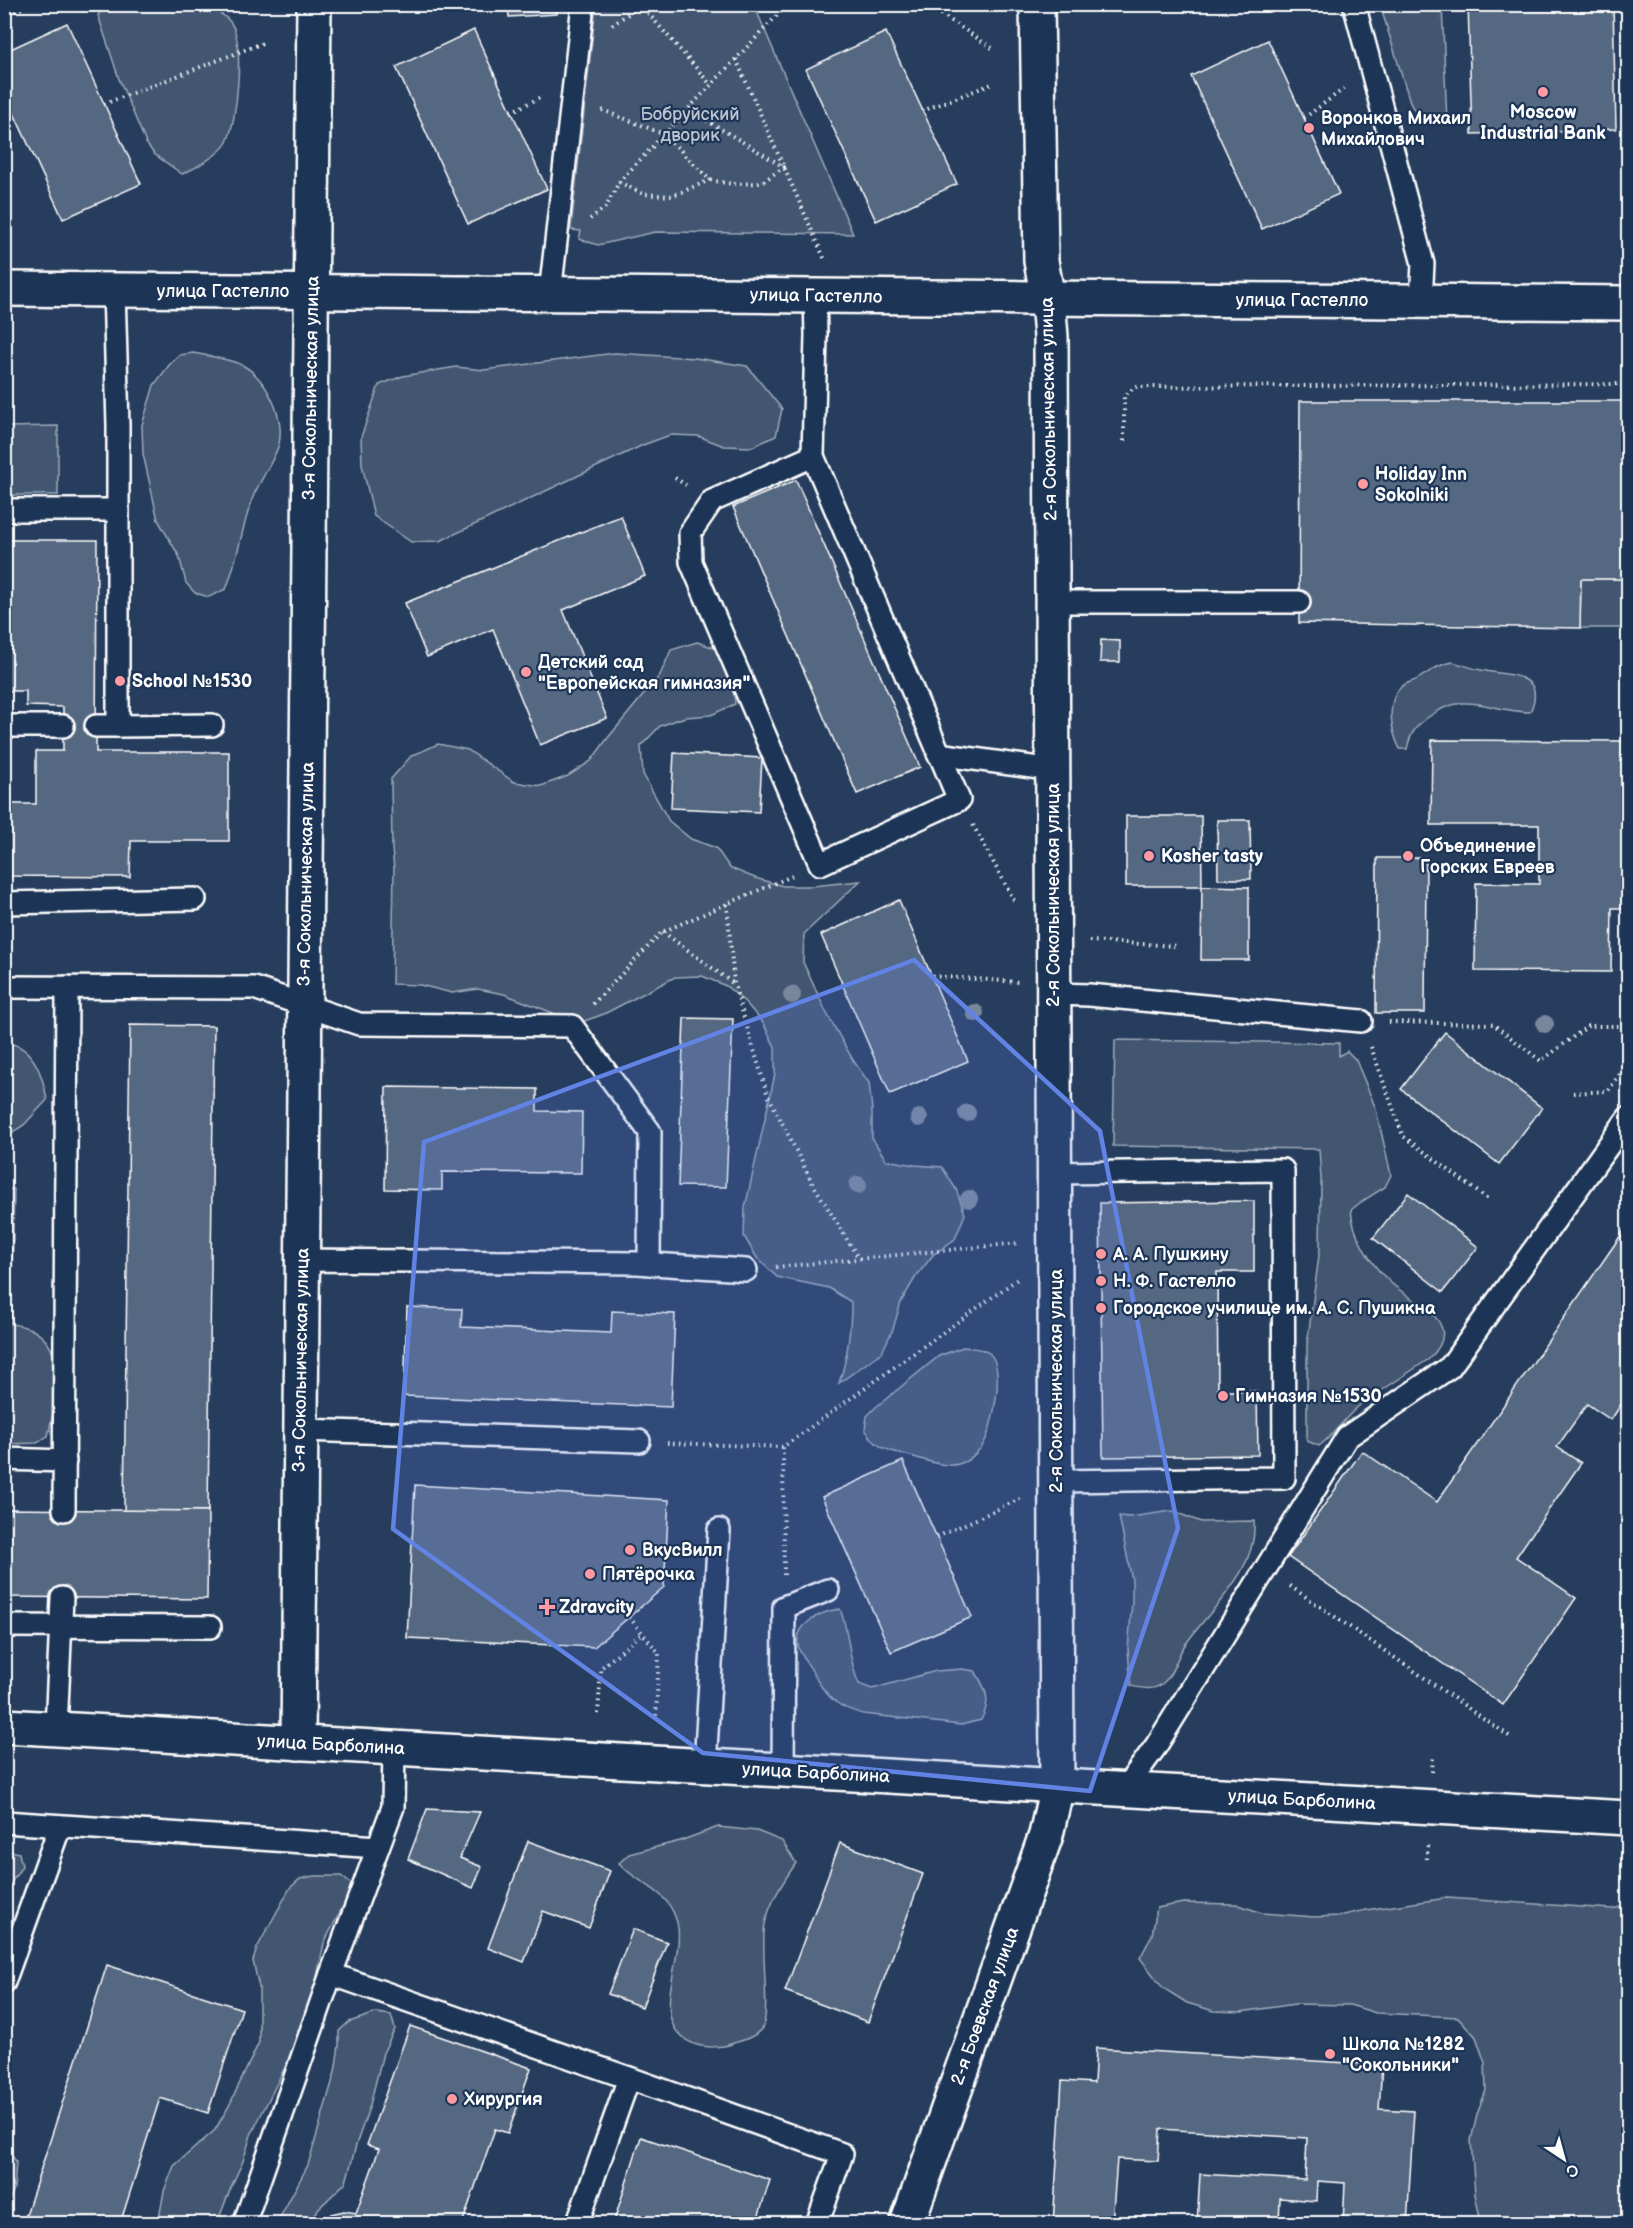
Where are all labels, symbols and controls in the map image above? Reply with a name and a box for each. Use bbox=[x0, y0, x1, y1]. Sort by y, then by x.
marker: Moscow Industrial Bank bbox=[1536, 85, 1550, 99]
place label: Moscow Industrial Bank bbox=[1480, 102, 1606, 144]
park label: Бобруйский дворик bbox=[640, 104, 740, 146]
place label: Воронков Михаил Михайлович bbox=[1321, 108, 1471, 150]
marker: Воронков Михаил Михайлович bbox=[1302, 121, 1316, 135]
street label: 3-я Сокольническая улица bbox=[299, 275, 323, 501]
street label: улица Гастелло bbox=[157, 281, 289, 302]
street label: улица Гастелло bbox=[750, 284, 882, 308]
street label: улица Гастелло bbox=[1236, 290, 1368, 311]
street label: 2-я Сокольническая улица bbox=[1037, 296, 1061, 521]
place label: Holiday Inn Sokolniki bbox=[1375, 464, 1467, 506]
marker: Holiday Inn Sokolniki bbox=[1356, 477, 1370, 491]
place label: Детский сад "Европейская гимназия" bbox=[538, 652, 750, 694]
marker: Детский сад "Европейская гимназия" bbox=[519, 665, 533, 679]
place label: School №1530 bbox=[132, 671, 252, 692]
marker: School №1530 bbox=[113, 674, 127, 688]
street label: 3-я Сокольническая улица bbox=[294, 761, 318, 987]
street label: 2-я Сокольническая улица bbox=[1043, 783, 1064, 1007]
place label: Объединение Горских Евреев bbox=[1420, 836, 1555, 878]
place label: Kosher tasty bbox=[1161, 846, 1264, 867]
marker: Kosher tasty bbox=[1142, 849, 1156, 863]
marker: Объединение Горских Евреев bbox=[1401, 849, 1415, 863]
place label: А. А. Пушкину bbox=[1112, 1244, 1229, 1265]
street label: 3-я Сокольническая улица bbox=[289, 1247, 313, 1473]
marker: А. А. Пушкину bbox=[1094, 1247, 1108, 1261]
street label: 2-я Сокольническая улица bbox=[1046, 1269, 1067, 1493]
place label: Н. Ф. Гастелло bbox=[1113, 1271, 1236, 1292]
marker: Н. Ф. Гастелло bbox=[1094, 1274, 1108, 1288]
place label: Городское училище им. А. С. Пушикна bbox=[1113, 1298, 1436, 1319]
marker: Городское училище им. А. С. Пушикна bbox=[1094, 1301, 1108, 1315]
place label: Гимназия №1530 bbox=[1235, 1386, 1382, 1407]
marker: Гимназия №1530 bbox=[1216, 1389, 1230, 1403]
place label: ВкусВилл bbox=[642, 1540, 723, 1561]
marker: ВкусВилл bbox=[623, 1543, 637, 1557]
place label: Пятёрочка bbox=[602, 1564, 695, 1585]
marker: Пятёрочка bbox=[583, 1567, 597, 1581]
place label: Zdravcity bbox=[559, 1597, 635, 1618]
marker: Zdravcity bbox=[540, 1600, 554, 1614]
street label: улица Барболина bbox=[256, 1731, 406, 1759]
street label: улица Барболина bbox=[741, 1759, 891, 1787]
street label: улица Барболина bbox=[1227, 1786, 1377, 1814]
street label: 2-я Боевская улица bbox=[947, 1924, 1024, 2088]
place label: Школа №1282 "Сокольники" bbox=[1342, 2034, 1465, 2076]
marker: Школа №1282 "Сокольники" bbox=[1323, 2047, 1337, 2061]
place label: Хирургия bbox=[463, 2089, 543, 2110]
marker: Хирургия bbox=[445, 2092, 459, 2106]
north arrow bbox=[1534, 2129, 1594, 2189]
text: С bbox=[1562, 2159, 1582, 2181]

